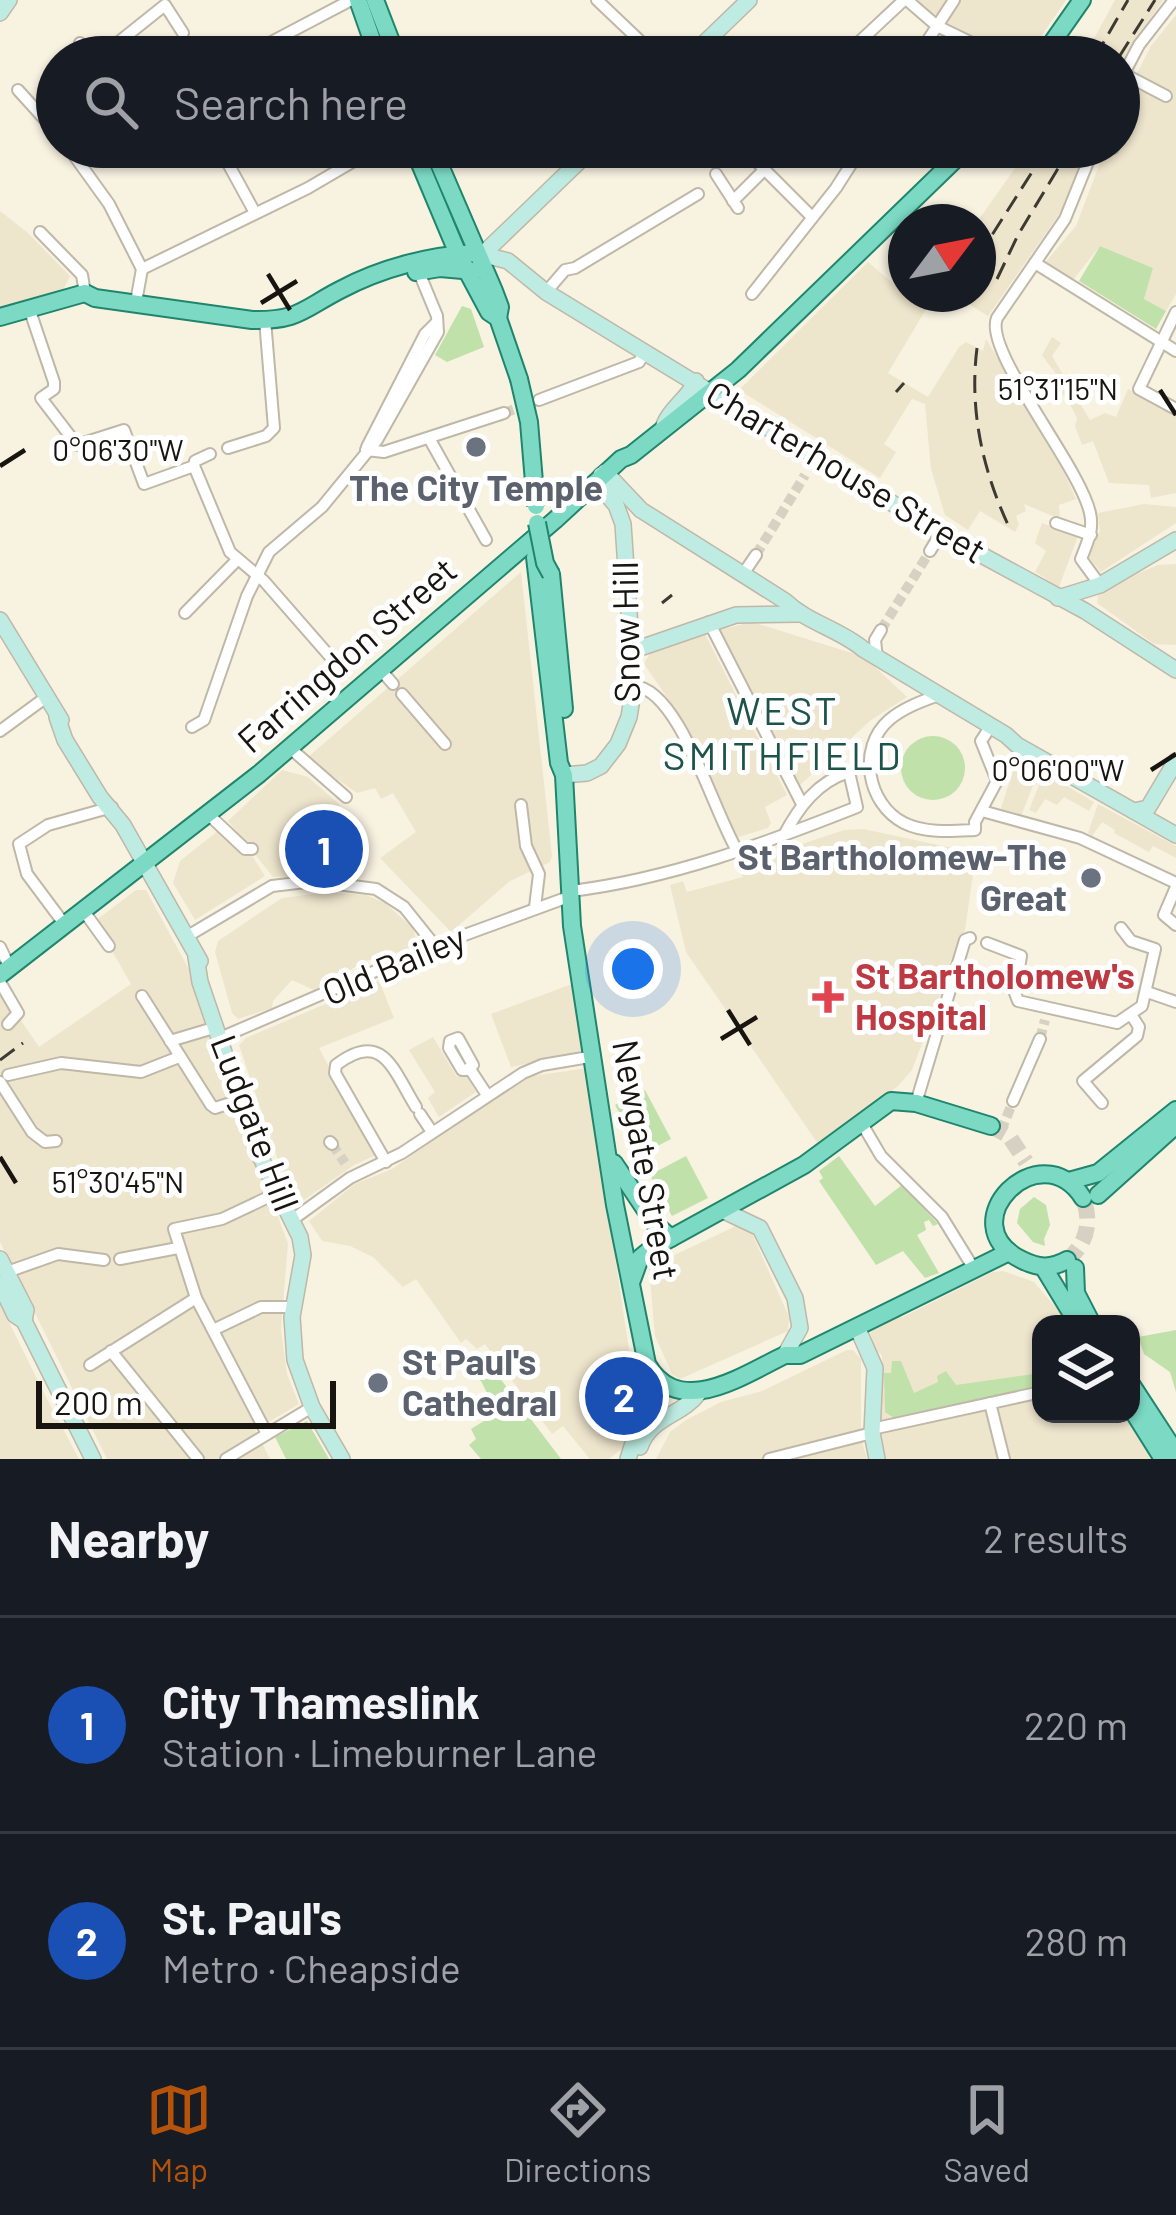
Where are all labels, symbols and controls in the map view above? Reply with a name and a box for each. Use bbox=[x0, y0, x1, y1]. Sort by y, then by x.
search box bbox=[36, 36, 1140, 168]
icon: search bbox=[78, 69, 144, 135]
text: Search here bbox=[174, 75, 408, 129]
north arrow bbox=[888, 204, 996, 312]
street label: Charterhouse Street bbox=[699, 370, 994, 571]
text: 51°31'15"N bbox=[998, 370, 1118, 406]
text: 0°06'30"W bbox=[52, 431, 184, 467]
marker: The City Temple bbox=[463, 434, 489, 460]
place label: The City Temple bbox=[349, 465, 603, 508]
street label: Farringdon Street bbox=[228, 547, 464, 761]
street label: Snow Hill bbox=[602, 561, 647, 703]
district label: WEST SMITHFIELD bbox=[663, 686, 903, 778]
text: 0°06'00"W bbox=[992, 751, 1124, 787]
pin: 1 bbox=[285, 804, 363, 894]
place label: St Bartholomew-The Great bbox=[737, 834, 1067, 918]
marker: St Bartholomew-The Great bbox=[1078, 865, 1104, 891]
street label: Old Bailey bbox=[315, 914, 471, 1013]
your location bbox=[603, 939, 663, 999]
place label: St Bartholomew's Hospital bbox=[855, 953, 1135, 1037]
marker: St Bartholomew's Hospital bbox=[812, 981, 844, 1013]
street label: Ludgate Hill bbox=[203, 1028, 310, 1217]
street label: Newgate Street bbox=[605, 1036, 690, 1283]
text: 51°30'45"N bbox=[52, 1163, 184, 1199]
map controls bbox=[1032, 1315, 1140, 1423]
button: layers bbox=[1032, 1315, 1140, 1423]
place label: St Paul's Cathedral bbox=[402, 1339, 557, 1423]
pin: 2 bbox=[585, 1351, 663, 1441]
marker: St Paul's Cathedral bbox=[365, 1370, 391, 1396]
scale bar bbox=[36, 1375, 336, 1428]
text: 200 m bbox=[54, 1382, 143, 1422]
text: Nearby bbox=[48, 1507, 209, 1568]
text: 2 results bbox=[983, 1514, 1128, 1561]
text: City Thameslink bbox=[162, 1674, 480, 1728]
text: 1 bbox=[80, 1701, 94, 1748]
text: 220 m bbox=[1024, 1701, 1128, 1748]
text: Station · Limeburner Lane bbox=[162, 1728, 597, 1775]
text: St. Paul's bbox=[162, 1890, 342, 1944]
text: 2 bbox=[76, 1917, 98, 1964]
text: 280 m bbox=[1025, 1917, 1128, 1964]
text: Metro · Cheapside bbox=[162, 1944, 461, 1991]
tab: Map bbox=[146, 2077, 212, 2189]
tab: Directions bbox=[504, 2077, 651, 2189]
tab: Saved bbox=[943, 2077, 1030, 2189]

